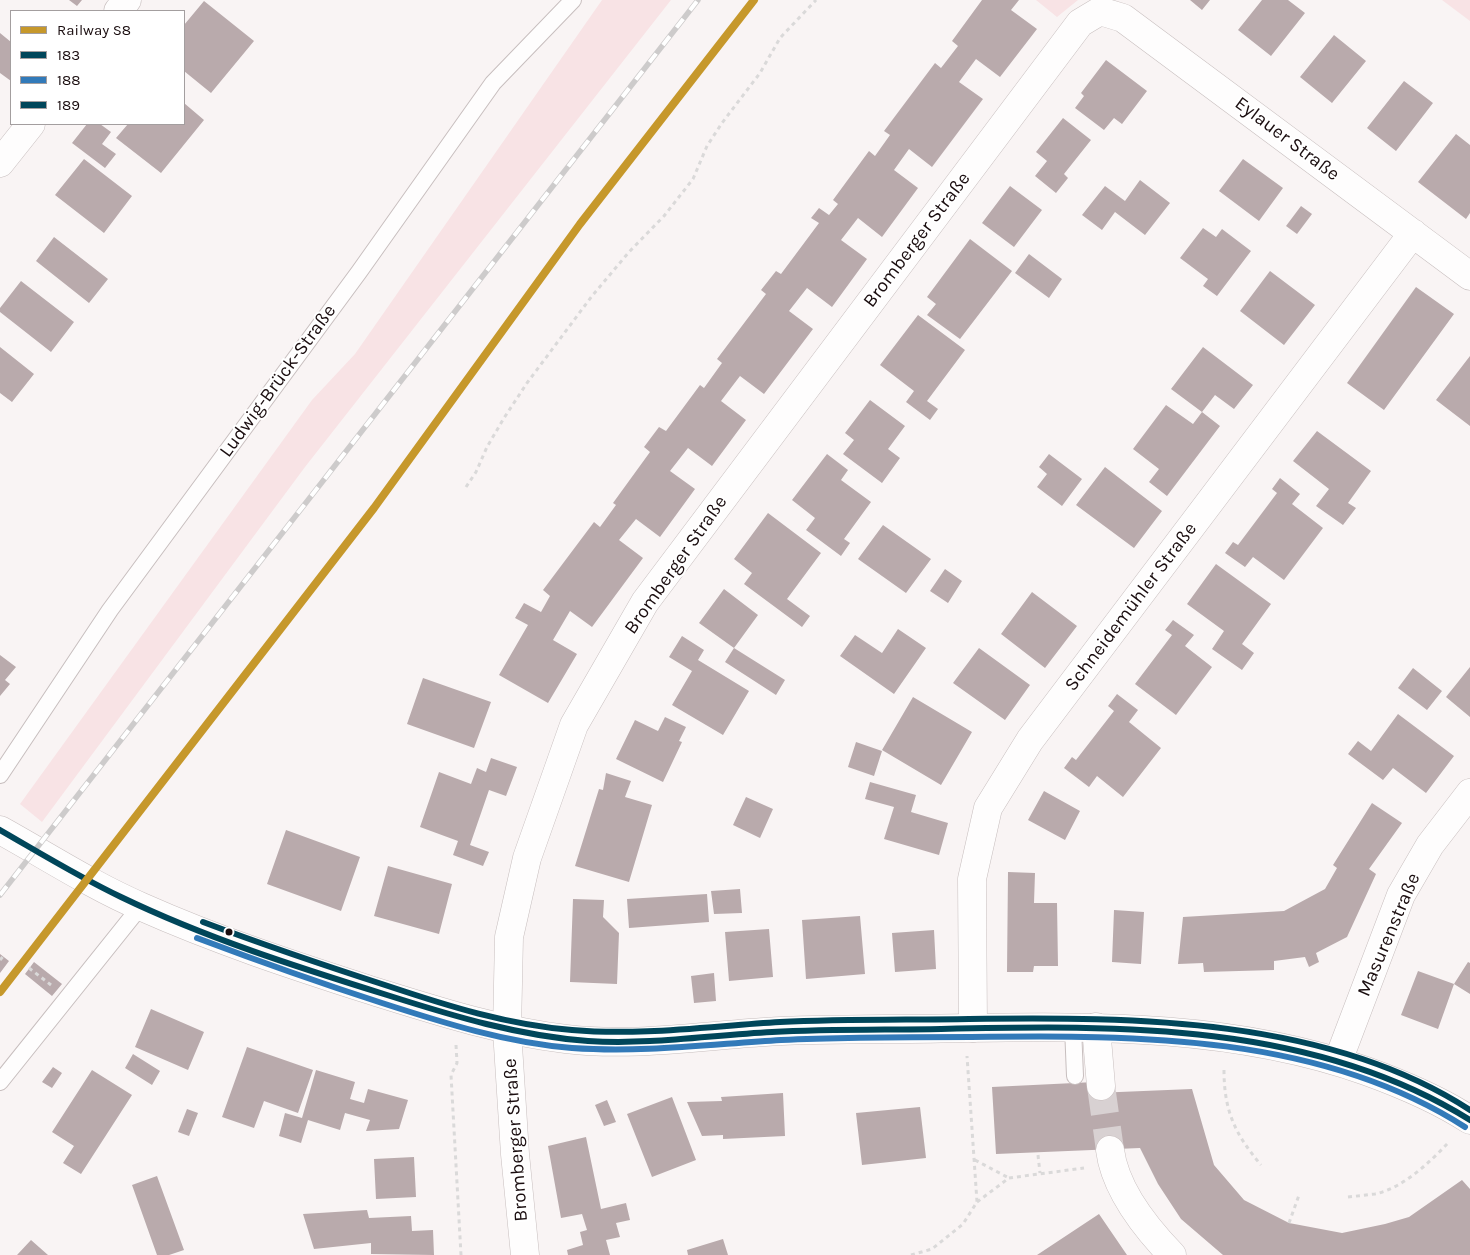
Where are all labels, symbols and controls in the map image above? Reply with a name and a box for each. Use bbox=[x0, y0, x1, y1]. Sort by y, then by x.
legend bbox=[10, 10, 185, 125]
text: Railway S8 bbox=[57, 21, 131, 39]
text: 183 bbox=[57, 46, 80, 64]
text: 188 bbox=[57, 71, 80, 89]
street label: Eylauer Straße bbox=[1230, 92, 1344, 186]
text: 189 bbox=[57, 96, 80, 114]
street label: Bromberger Straße bbox=[859, 168, 975, 312]
street label: Ludwig-Brück-Straße bbox=[215, 300, 341, 462]
street label: Bromberger Straße bbox=[620, 491, 732, 639]
street label: Schneidemühler Straße bbox=[1060, 518, 1202, 696]
street label: Masurenstraße bbox=[1353, 870, 1425, 1000]
unlabelled marker bbox=[224, 927, 234, 937]
street label: Bromberger Straße bbox=[499, 1058, 533, 1222]

